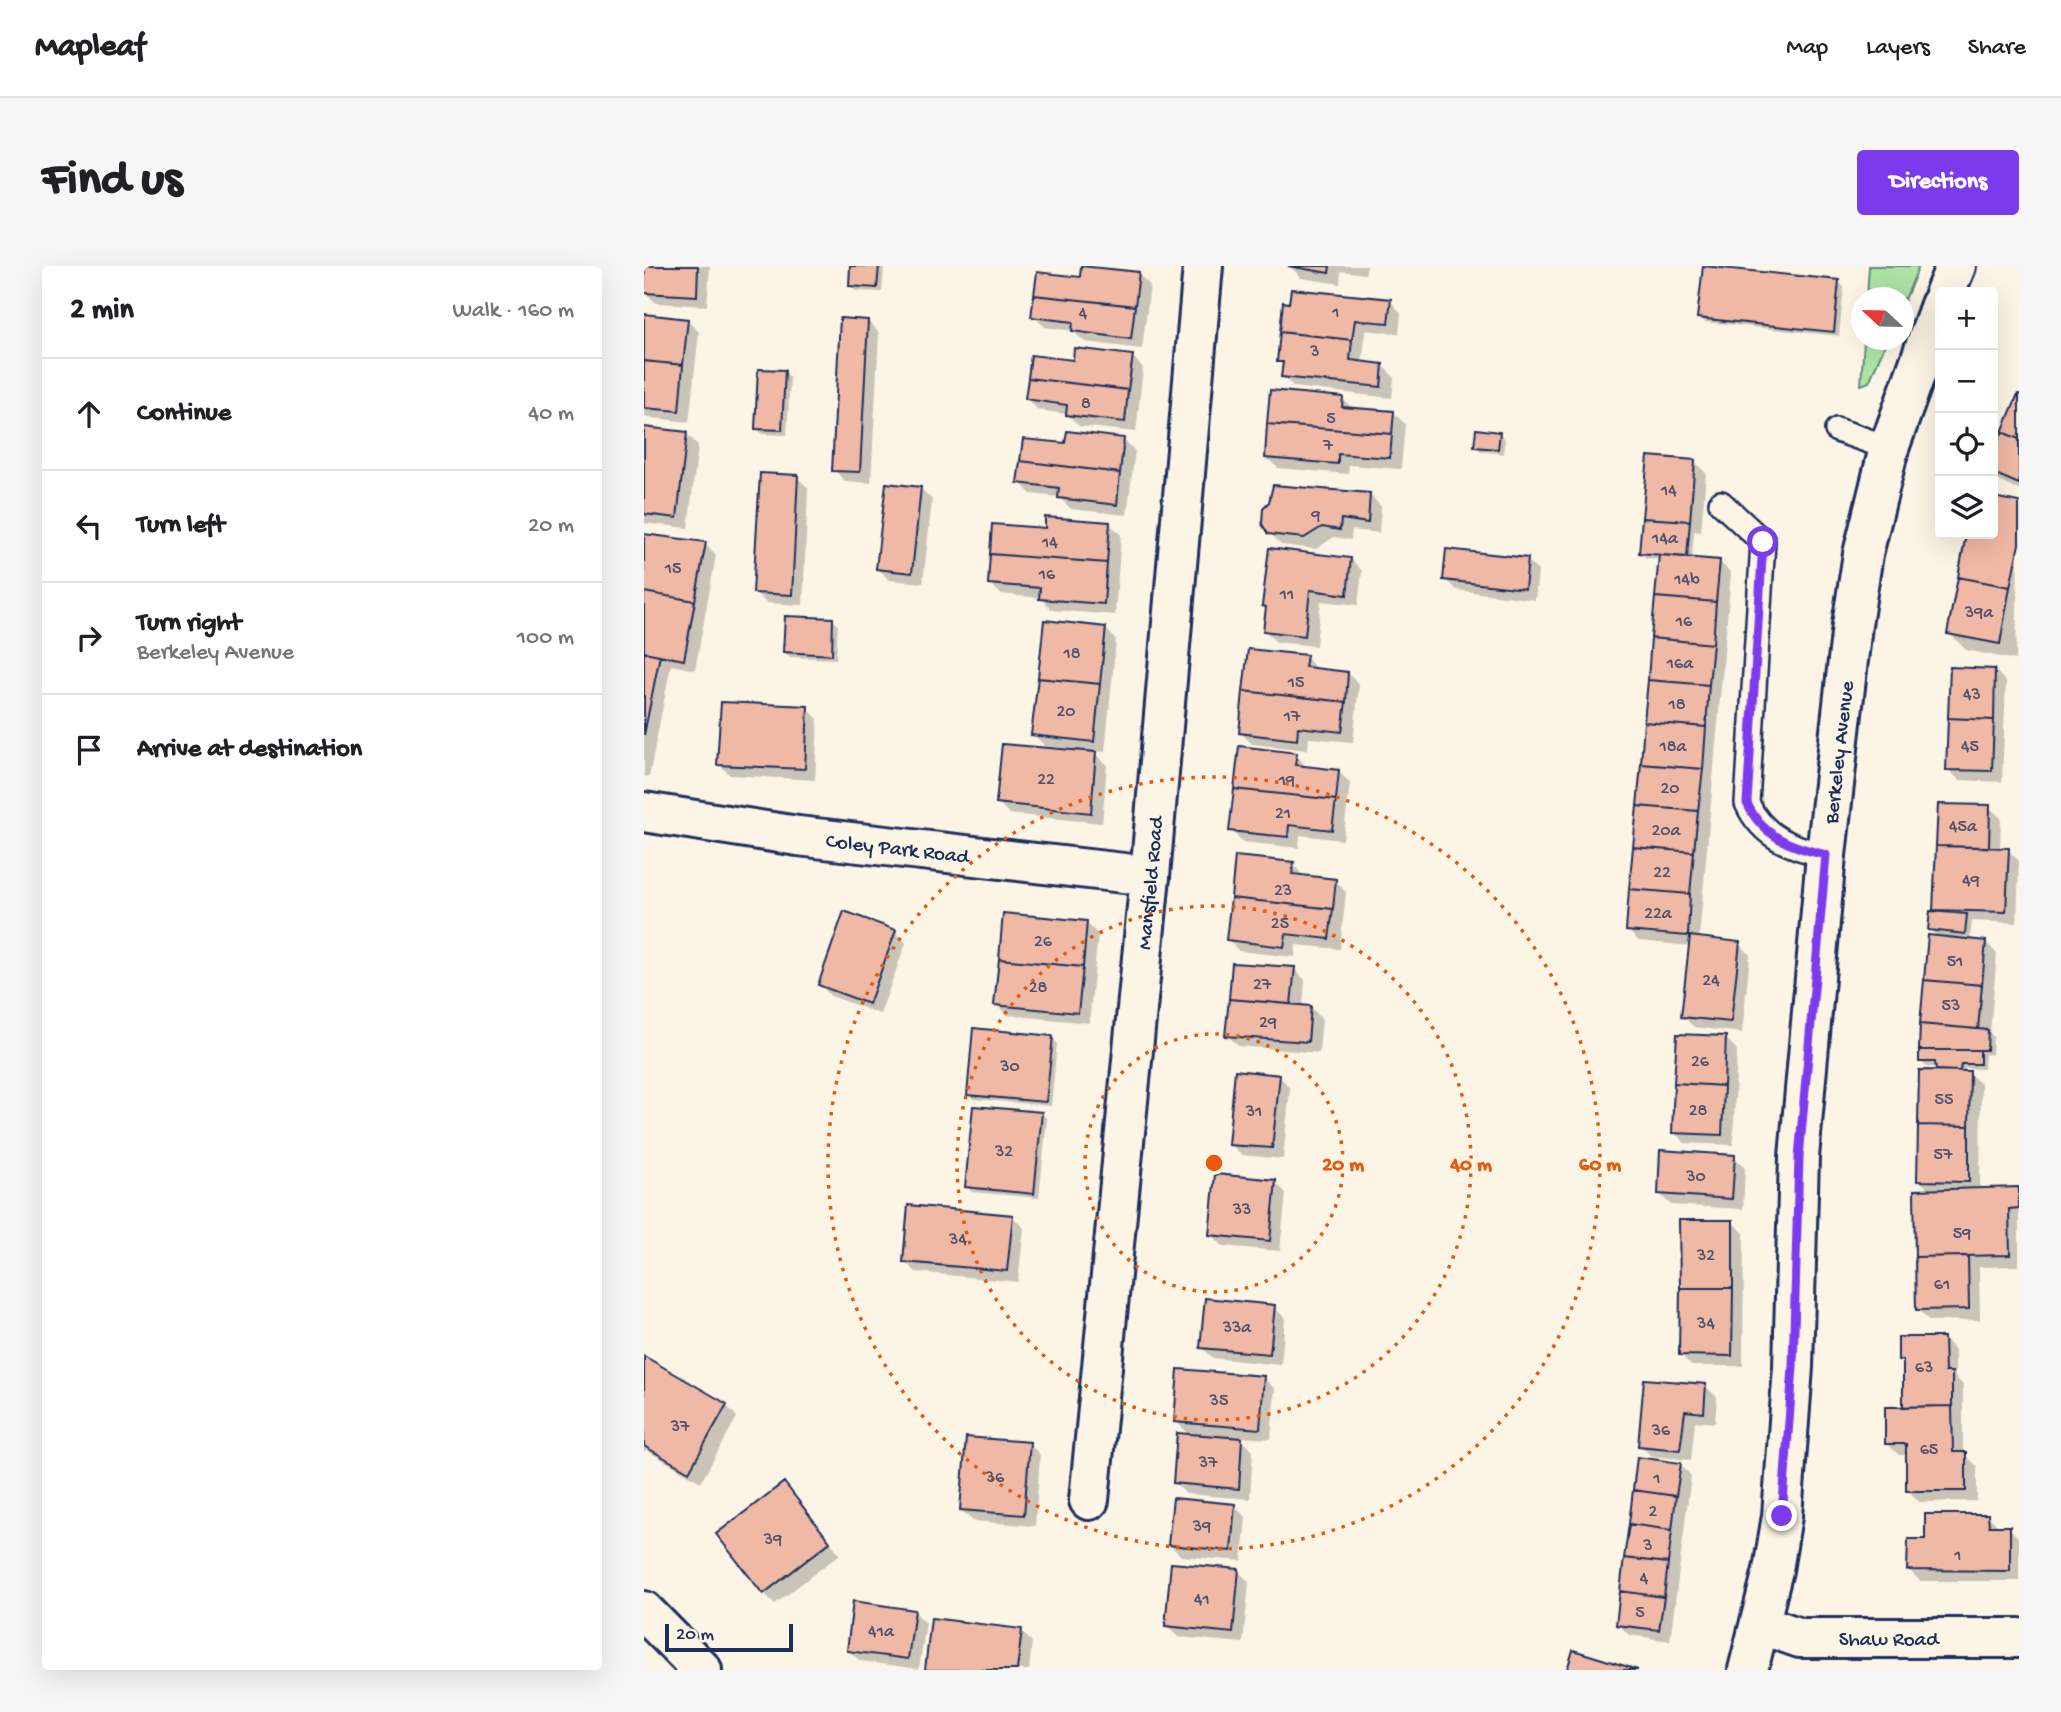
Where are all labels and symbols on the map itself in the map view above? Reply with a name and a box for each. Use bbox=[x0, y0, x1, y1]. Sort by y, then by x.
north arrow bbox=[1851, 287, 1914, 350]
house number: 1 bbox=[1331, 303, 1340, 324]
house number: 4 bbox=[1079, 304, 1088, 325]
house number: 3 bbox=[1309, 342, 1320, 363]
house number: 8 bbox=[1081, 394, 1091, 415]
house number: 5 bbox=[1326, 409, 1336, 430]
house number: 7 bbox=[1322, 436, 1333, 457]
house number: 14 bbox=[1660, 481, 1677, 502]
house number: 9 bbox=[1310, 506, 1321, 527]
route start bbox=[1747, 526, 1778, 557]
house number: 14a bbox=[1651, 529, 1679, 550]
house number: 14 bbox=[1041, 533, 1058, 554]
house number: 15 bbox=[664, 559, 681, 580]
house number: 16 bbox=[1038, 565, 1056, 586]
house number: 14b bbox=[1673, 570, 1700, 591]
house number: 11 bbox=[1279, 585, 1294, 606]
house number: 39a bbox=[1964, 603, 1994, 624]
house number: 16 bbox=[1675, 612, 1693, 633]
house number: 18 bbox=[1062, 644, 1081, 665]
house number: 16a bbox=[1666, 654, 1694, 675]
house number: 15 bbox=[1287, 673, 1304, 694]
street label: Berkeley Avenue bbox=[1821, 679, 1862, 826]
house number: 43 bbox=[1963, 685, 1981, 706]
house number: 18 bbox=[1667, 695, 1686, 716]
house number: 20 bbox=[1056, 702, 1076, 723]
house number: 17 bbox=[1283, 707, 1301, 728]
house number: 18a bbox=[1658, 737, 1688, 758]
house number: 45 bbox=[1961, 737, 1979, 758]
house number: 22 bbox=[1037, 770, 1055, 791]
house number: 19 bbox=[1278, 771, 1295, 792]
house number: 20 bbox=[1660, 779, 1680, 800]
house number: 21 bbox=[1275, 804, 1291, 825]
street label: Mansfield Road bbox=[1134, 814, 1171, 951]
house number: 45a bbox=[1949, 817, 1978, 838]
house number: 20a bbox=[1651, 821, 1682, 842]
street label: Coley Park Road bbox=[824, 830, 972, 872]
house number: 22 bbox=[1653, 863, 1671, 884]
house number: 49 bbox=[1962, 871, 1980, 892]
house number: 23 bbox=[1274, 881, 1292, 902]
house number: 22a bbox=[1644, 904, 1673, 925]
house number: 25 bbox=[1271, 914, 1289, 935]
house number: 26 bbox=[1034, 932, 1053, 953]
house number: 51 bbox=[1947, 952, 1963, 973]
house number: 24 bbox=[1702, 971, 1720, 992]
house number: 27 bbox=[1253, 975, 1272, 996]
house number: 28 bbox=[1029, 978, 1047, 999]
house number: 53 bbox=[1942, 996, 1960, 1017]
house number: 29 bbox=[1259, 1013, 1277, 1034]
house number: 26 bbox=[1691, 1052, 1710, 1073]
house number: 30 bbox=[999, 1057, 1020, 1078]
house number: 55 bbox=[1935, 1090, 1953, 1111]
house number: 28 bbox=[1689, 1101, 1707, 1122]
house number: 31 bbox=[1245, 1102, 1262, 1123]
house number: 32 bbox=[994, 1142, 1013, 1163]
house number: 57 bbox=[1934, 1145, 1953, 1166]
centre of rings bbox=[1202, 1151, 1226, 1175]
text: 20 m bbox=[1322, 1154, 1364, 1179]
text: 40 m bbox=[1449, 1154, 1492, 1179]
text: 60 m bbox=[1579, 1154, 1621, 1179]
house number: 30 bbox=[1685, 1167, 1706, 1188]
house number: 33 bbox=[1232, 1200, 1251, 1221]
house number: 59 bbox=[1953, 1224, 1971, 1245]
house number: 34 bbox=[948, 1230, 967, 1251]
house number: 32 bbox=[1696, 1246, 1715, 1267]
house number: 61 bbox=[1934, 1275, 1950, 1296]
house number: 34 bbox=[1696, 1314, 1715, 1335]
house number: 33a bbox=[1222, 1318, 1252, 1339]
house number: 63 bbox=[1915, 1358, 1933, 1379]
house number: 35 bbox=[1209, 1391, 1228, 1412]
house number: 37 bbox=[670, 1417, 690, 1438]
house number: 36 bbox=[1651, 1421, 1671, 1442]
house number: 65 bbox=[1920, 1440, 1938, 1461]
house number: 37 bbox=[1198, 1453, 1218, 1474]
house number: 36 bbox=[985, 1468, 1005, 1489]
house number: 1 bbox=[1652, 1469, 1661, 1490]
route end bbox=[1766, 1500, 1797, 1531]
house number: 2 bbox=[1649, 1502, 1658, 1523]
house number: 39 bbox=[1192, 1517, 1211, 1538]
house number: 39 bbox=[763, 1530, 782, 1551]
house number: 3 bbox=[1642, 1536, 1653, 1557]
house number: 1 bbox=[1953, 1546, 1962, 1567]
house number: 4 bbox=[1640, 1569, 1649, 1590]
house number: 41 bbox=[1194, 1590, 1210, 1611]
house number: 5 bbox=[1635, 1603, 1645, 1624]
scale bar bbox=[665, 1621, 793, 1653]
house number: 41a bbox=[868, 1622, 895, 1643]
street label: Shaw Road bbox=[1839, 1629, 1940, 1654]

